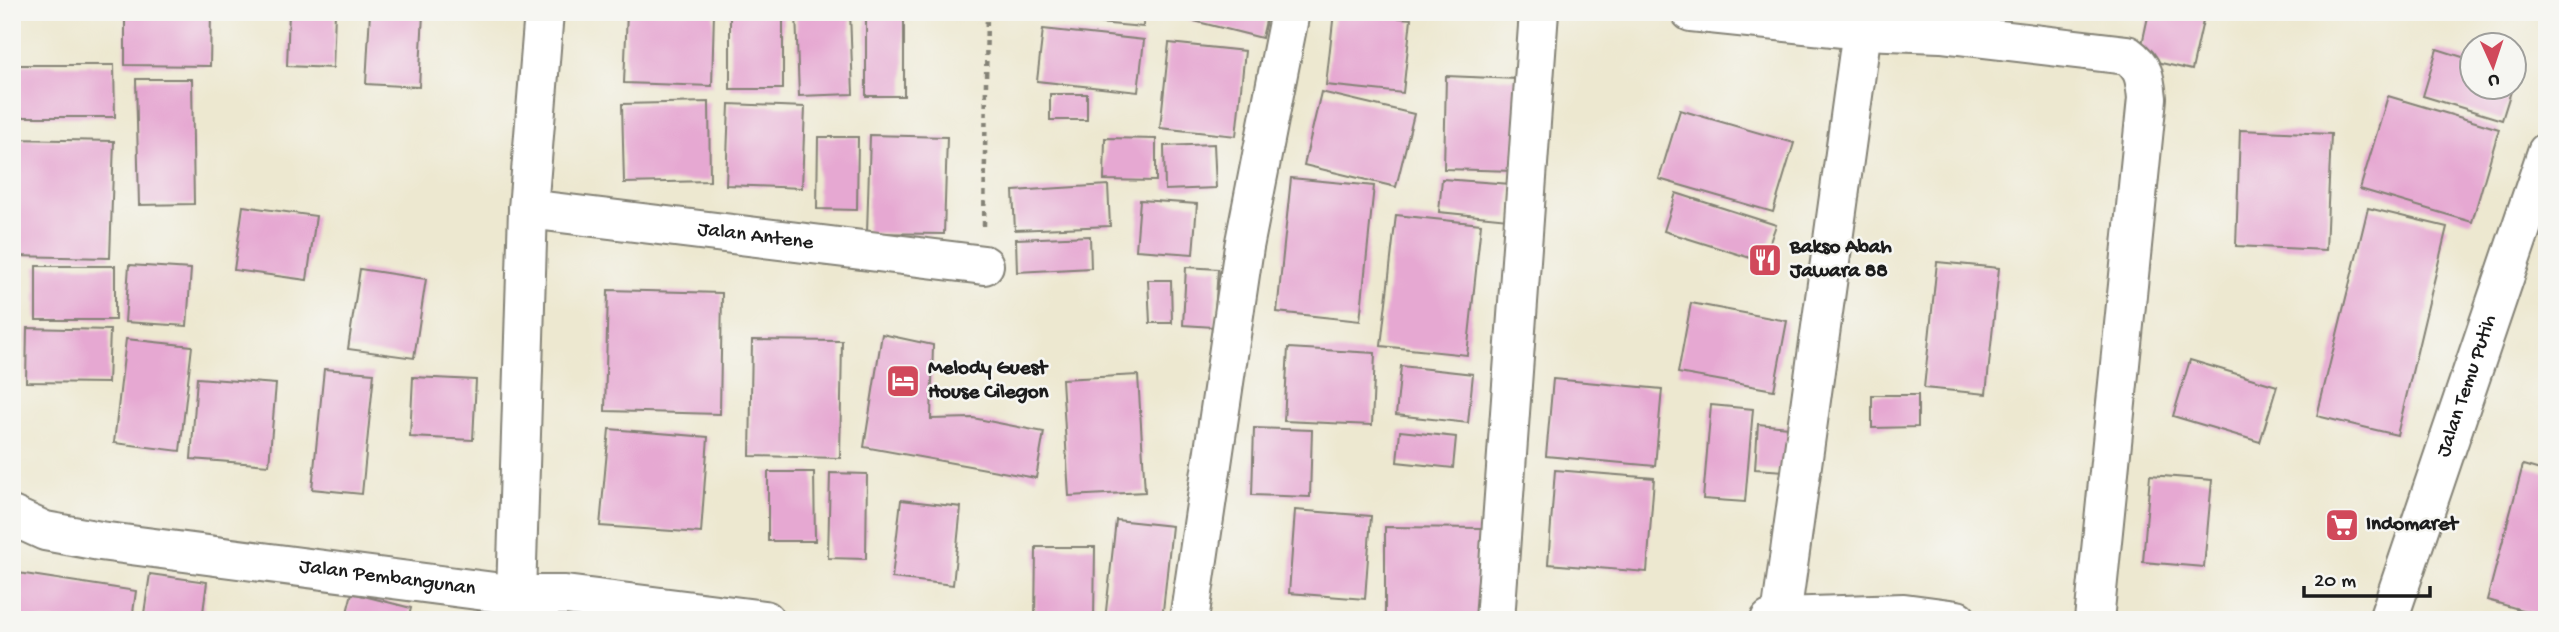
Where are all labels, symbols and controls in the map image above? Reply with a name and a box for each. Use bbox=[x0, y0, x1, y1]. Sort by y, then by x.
north arrow bbox=[2458, 32, 2528, 102]
text: U bbox=[2488, 68, 2500, 91]
street label: Jalan Antene bbox=[696, 217, 816, 257]
place label: Bakso Abah Jawara 88 bbox=[1789, 236, 1892, 285]
restaurant icon: Bakso Abah Jawara 88 bbox=[1746, 241, 1784, 279]
street label: Jalan Temu Putih bbox=[2432, 312, 2503, 461]
place label: Melody Guest House Cilegon bbox=[928, 357, 1050, 406]
hotel icon: Melody Guest House Cilegon bbox=[884, 362, 922, 400]
supermarket icon: Indomaret bbox=[2323, 506, 2361, 544]
place label: Indomaret bbox=[2366, 513, 2460, 538]
street label: Jalan Pembangunan bbox=[298, 554, 477, 602]
scale bar bbox=[2304, 555, 2430, 599]
text: 20 m bbox=[2314, 570, 2356, 595]

